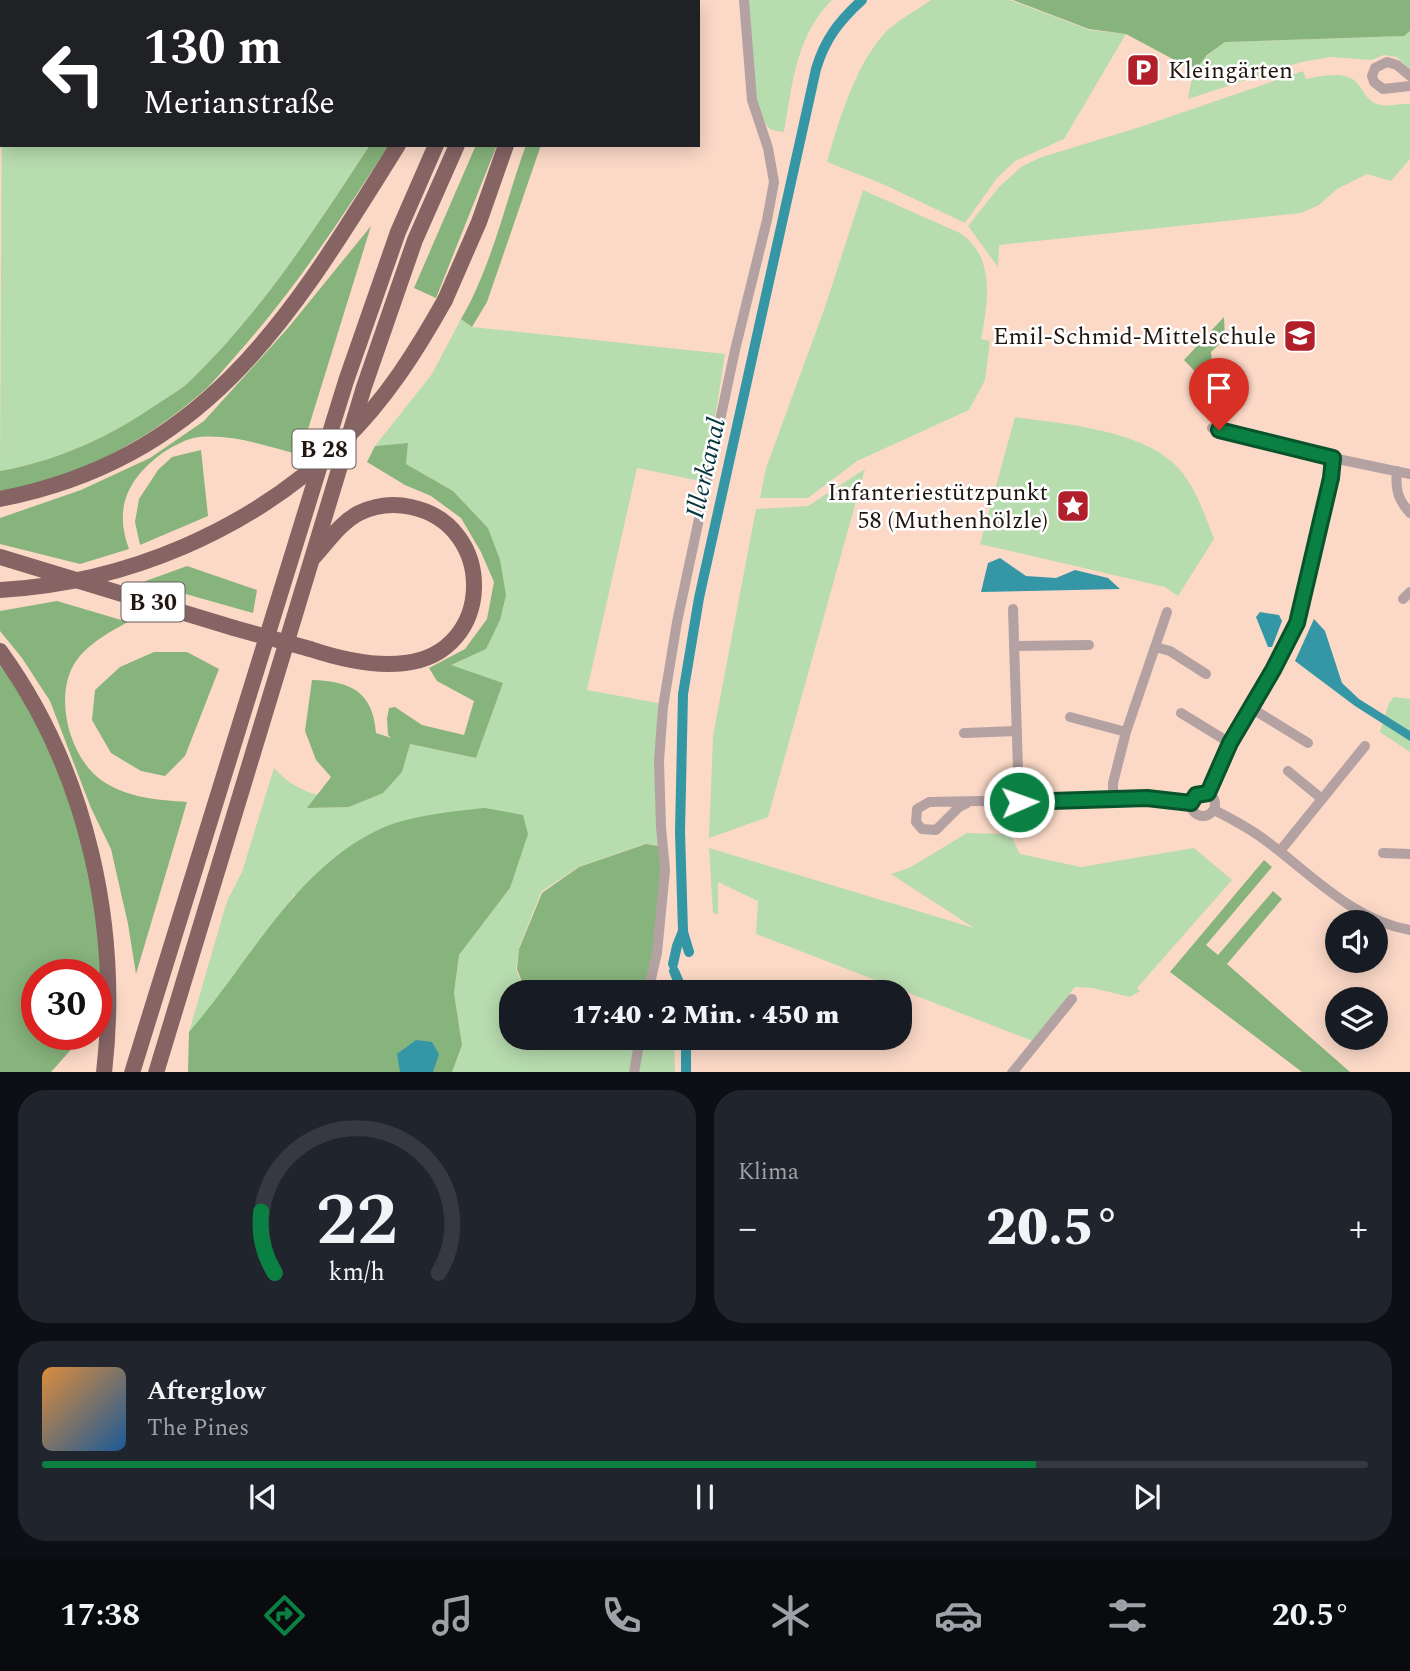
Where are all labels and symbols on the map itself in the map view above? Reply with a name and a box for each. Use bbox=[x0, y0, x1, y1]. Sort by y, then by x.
parking icon: Kleingärten bbox=[1124, 51, 1162, 89]
place label: Kleingärten bbox=[1168, 53, 1293, 89]
school or university icon: Emil-Schmid-Mittelschule bbox=[1281, 317, 1319, 355]
place label: Emil-Schmid-Mittelschule bbox=[993, 319, 1276, 355]
pin bbox=[1189, 358, 1249, 430]
water label: Illerkanal bbox=[675, 414, 737, 522]
road number: B 28 bbox=[292, 430, 356, 468]
place label: Infanteriestützpunkt 58 (Muthenhölzle) bbox=[828, 475, 1048, 539]
place icon: Infanteriestützpunkt 58 (Muthenhölzle) bbox=[1054, 487, 1092, 525]
road number: B 30 bbox=[122, 582, 184, 622]
position arrow bbox=[982, 765, 1056, 839]
speed limit sign: 30 bbox=[21, 959, 112, 1050]

